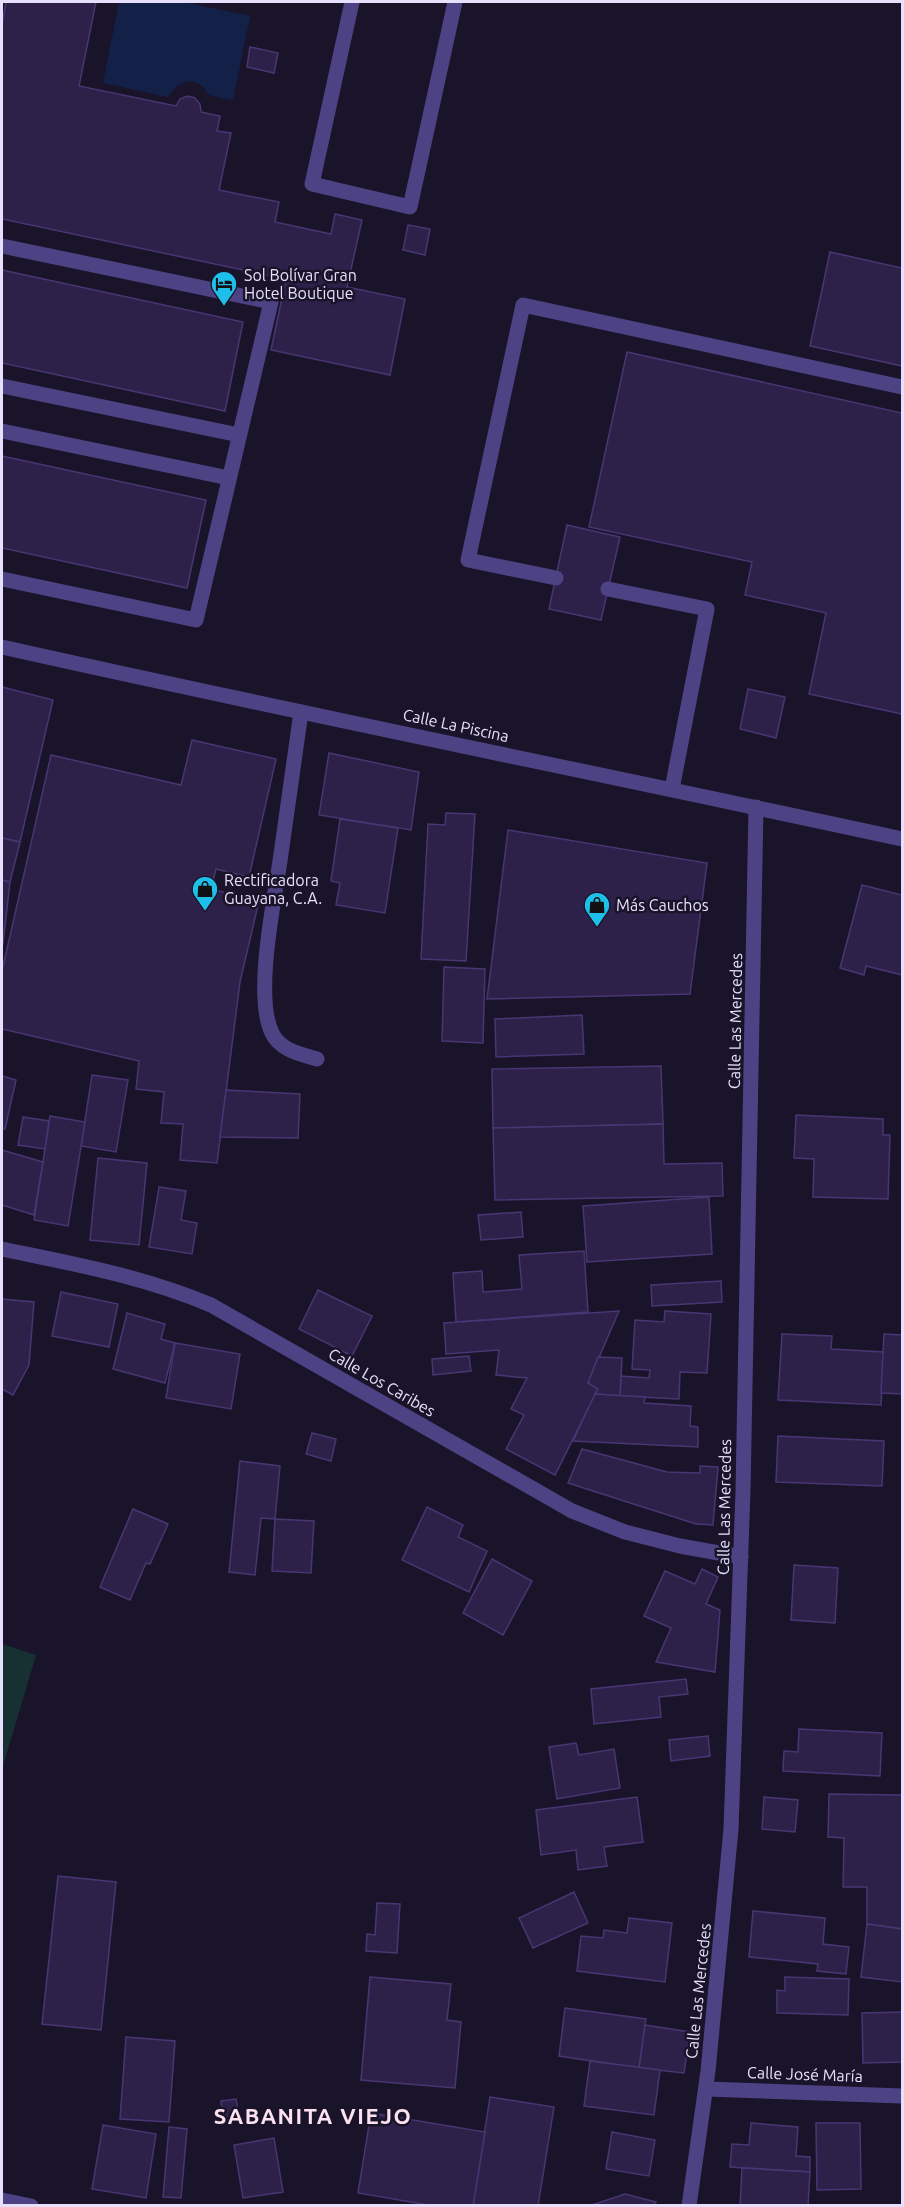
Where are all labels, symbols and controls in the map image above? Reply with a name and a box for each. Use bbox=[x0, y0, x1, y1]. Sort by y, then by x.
place label: Sol Bolívar Gran Hotel Boutique bbox=[244, 266, 357, 302]
hotel icon: Sol Bolívar Gran Hotel Boutique bbox=[209, 269, 239, 307]
street label: Calle La Piscina bbox=[401, 705, 511, 745]
place label: Rectificadora Guayana, C.A. bbox=[224, 871, 322, 907]
shop icon: Rectificadora Guayana, C.A. bbox=[190, 874, 220, 912]
shop icon: Más Cauchos bbox=[582, 890, 612, 928]
place label: Más Cauchos bbox=[616, 896, 709, 914]
street label: Calle Las Mercedes bbox=[725, 953, 745, 1089]
street label: Calle Los Caribes bbox=[325, 1344, 439, 1420]
street label: Calle Las Mercedes bbox=[714, 1439, 734, 1575]
street label: Calle Las Mercedes bbox=[682, 1922, 714, 2060]
street label: Calle José María bbox=[747, 2063, 863, 2085]
district label: SABANITA VIEJO bbox=[214, 2103, 412, 2128]

